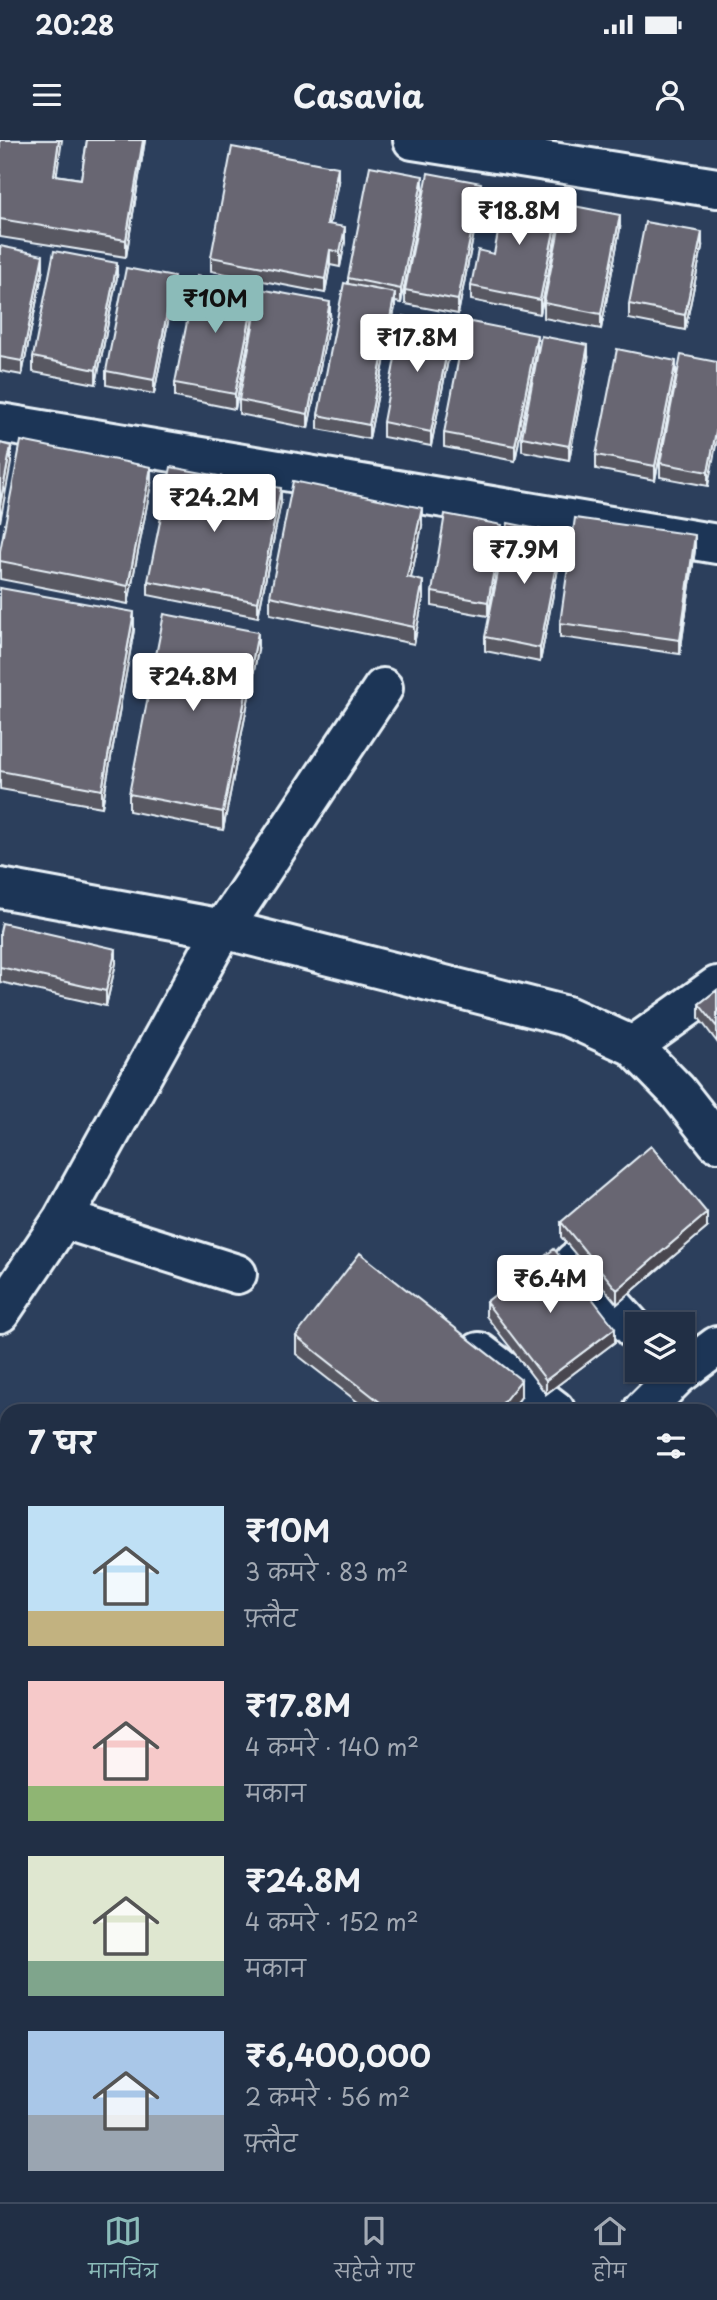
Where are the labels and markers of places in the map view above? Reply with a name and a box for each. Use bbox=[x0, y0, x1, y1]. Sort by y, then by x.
pin: ₹18.8M bbox=[462, 188, 576, 247]
pin: ₹10M bbox=[174, 276, 256, 335]
pin: ₹17.8M bbox=[360, 314, 474, 374]
pin: ₹24.2M bbox=[157, 474, 271, 534]
pin: ₹7.9M bbox=[475, 526, 573, 586]
pin: ₹24.8M bbox=[136, 654, 250, 713]
pin: ₹6.4M bbox=[501, 1256, 599, 1315]

